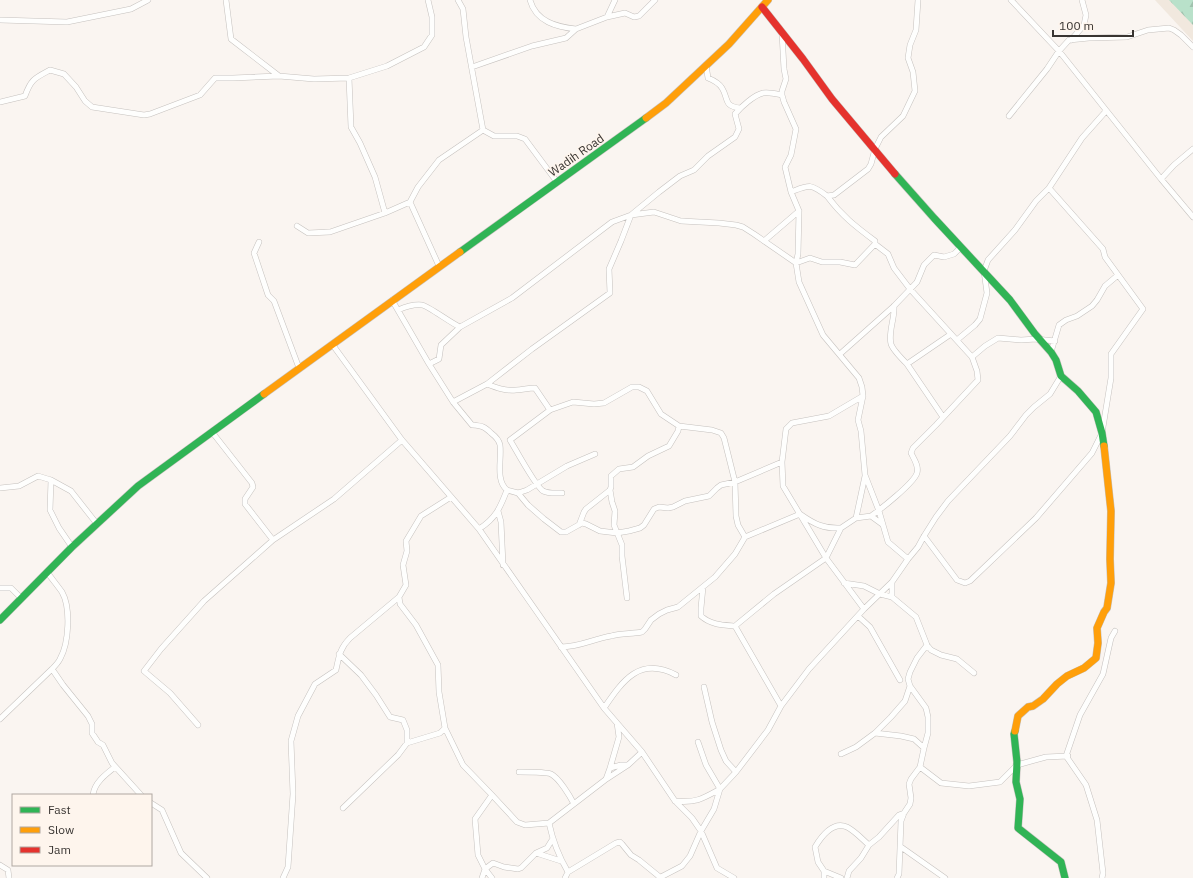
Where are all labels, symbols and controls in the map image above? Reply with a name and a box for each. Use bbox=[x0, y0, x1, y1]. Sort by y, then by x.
scale bar bbox=[1053, 12, 1133, 38]
text: 100 m bbox=[1059, 18, 1094, 33]
street label: Wadih Road bbox=[545, 130, 607, 180]
legend bbox=[12, 794, 152, 866]
text: Fast bbox=[48, 802, 71, 817]
text: Slow bbox=[48, 822, 74, 837]
text: Jam bbox=[48, 842, 71, 857]

